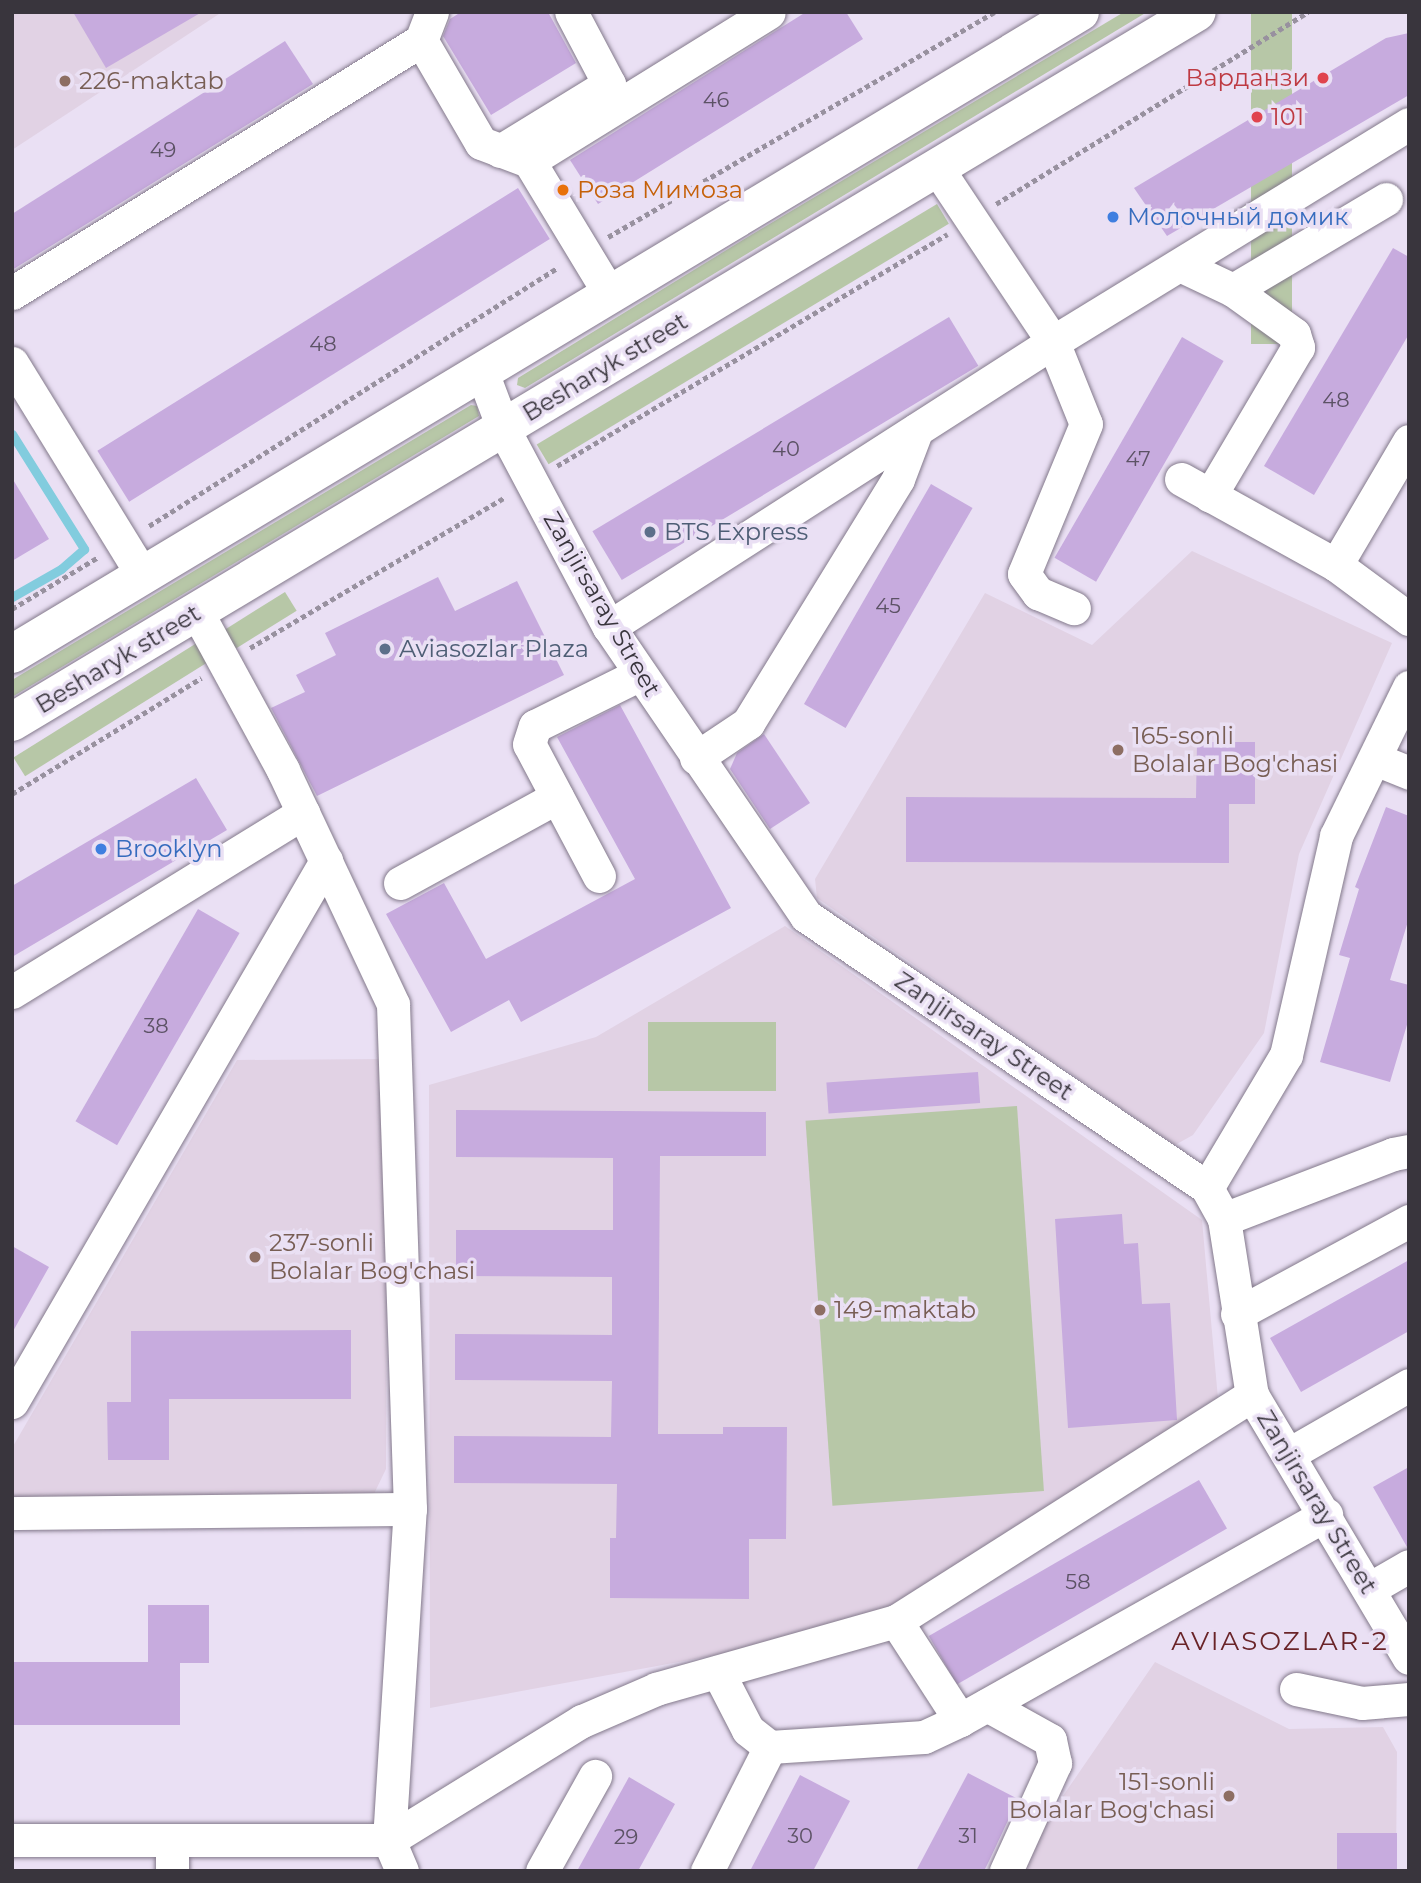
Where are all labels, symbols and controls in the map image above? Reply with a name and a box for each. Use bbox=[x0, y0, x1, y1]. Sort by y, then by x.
place label: Варданзи bbox=[1185, 64, 1309, 92]
place label: 226-maktab bbox=[79, 67, 224, 95]
marker: Варданзи bbox=[1315, 70, 1331, 86]
marker: 226-maktab bbox=[57, 73, 73, 89]
house number: 46 bbox=[703, 87, 729, 113]
place label: 101 bbox=[1271, 103, 1304, 131]
marker: 101 bbox=[1249, 109, 1265, 125]
house number: 49 bbox=[150, 137, 176, 163]
place label: Роза Мимоза bbox=[577, 176, 743, 204]
marker: Роза Мимоза bbox=[555, 182, 571, 198]
place label: Молочный домик bbox=[1127, 203, 1348, 231]
marker: Молочный домик bbox=[1105, 209, 1121, 225]
street label: Besharyk street bbox=[517, 306, 693, 428]
house number: 48 bbox=[309, 331, 337, 357]
house number: 48 bbox=[1322, 387, 1350, 413]
house number: 40 bbox=[772, 436, 800, 462]
house number: 47 bbox=[1125, 446, 1151, 472]
street label: Zanjirsaray Street bbox=[537, 506, 667, 702]
place label: BTS Express bbox=[664, 518, 808, 546]
marker: BTS Express bbox=[642, 524, 658, 540]
house number: 45 bbox=[875, 593, 901, 619]
street label: Besharyk street bbox=[30, 598, 206, 720]
place label: Aviasozlar Plaza bbox=[399, 635, 589, 663]
marker: Aviasozlar Plaza bbox=[377, 641, 393, 657]
place label: 165-sonli Bolalar Bog'chasi bbox=[1132, 722, 1338, 778]
marker: 165-sonli Bolalar Bog'chasi bbox=[1110, 742, 1126, 758]
place label: Brooklyn bbox=[115, 835, 222, 863]
marker: Brooklyn bbox=[93, 841, 109, 857]
street label: Zanjirsaray Street bbox=[889, 966, 1079, 1106]
house number: 38 bbox=[143, 1013, 169, 1039]
place label: 237-sonli Bolalar Bog'chasi bbox=[269, 1229, 475, 1285]
marker: 237-sonli Bolalar Bog'chasi bbox=[247, 1249, 263, 1265]
place label: 149-maktab bbox=[834, 1296, 976, 1324]
marker: 149-maktab bbox=[812, 1302, 828, 1318]
street label: Zanjirsaray Street bbox=[1251, 1405, 1383, 1599]
house number: 58 bbox=[1065, 1569, 1091, 1595]
district label: AVIASOZLAR-2 bbox=[1173, 1626, 1387, 1658]
place label: 151-sonli Bolalar Bog'chasi bbox=[1009, 1768, 1215, 1824]
marker: 151-sonli Bolalar Bog'chasi bbox=[1221, 1788, 1237, 1804]
house number: 30 bbox=[787, 1823, 813, 1849]
house number: 31 bbox=[958, 1823, 978, 1849]
house number: 29 bbox=[614, 1824, 638, 1850]

